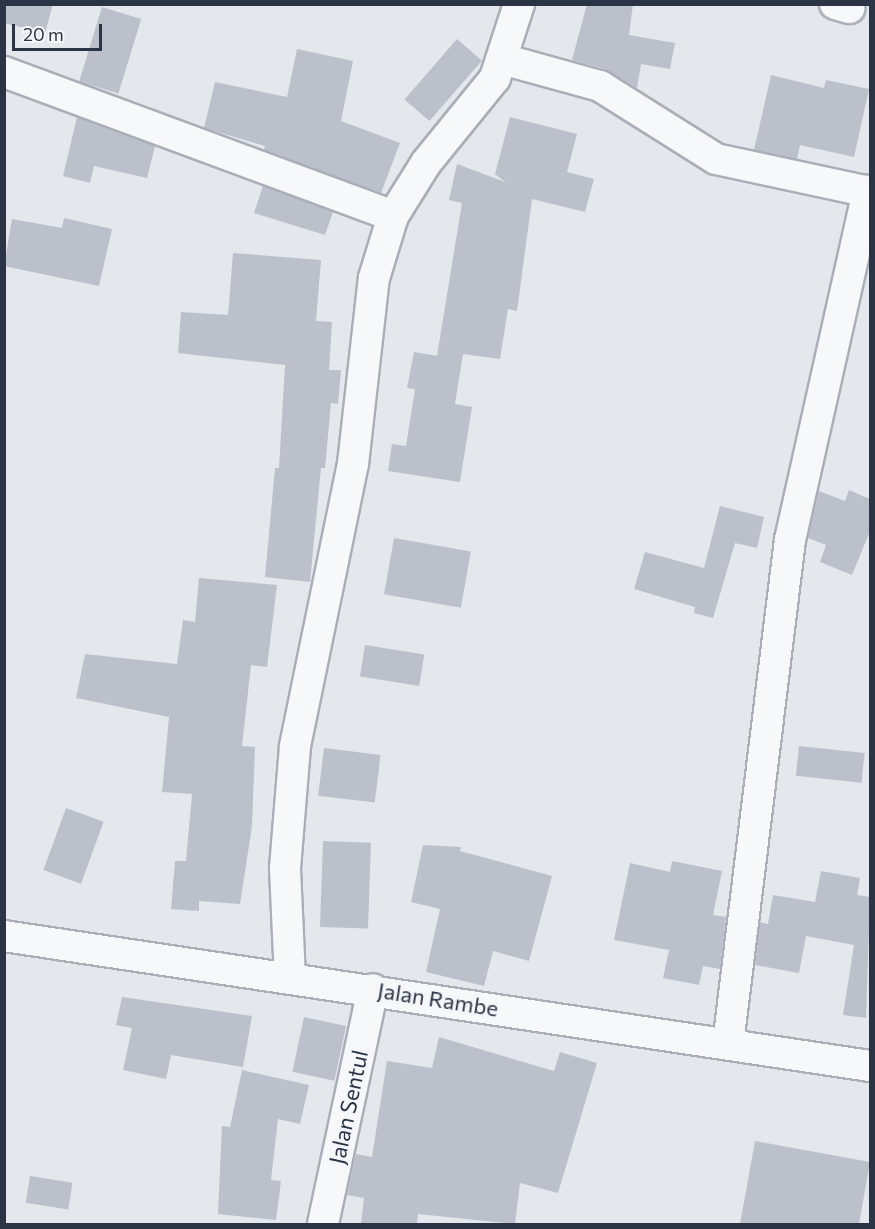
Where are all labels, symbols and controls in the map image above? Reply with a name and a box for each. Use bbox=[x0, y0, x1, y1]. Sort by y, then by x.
scale bar bbox=[15, 12, 105, 50]
text: 20 m bbox=[23, 23, 64, 45]
street label: Jalan Rambe bbox=[376, 976, 500, 1022]
street label: Jalan Sentul bbox=[323, 1048, 373, 1166]

